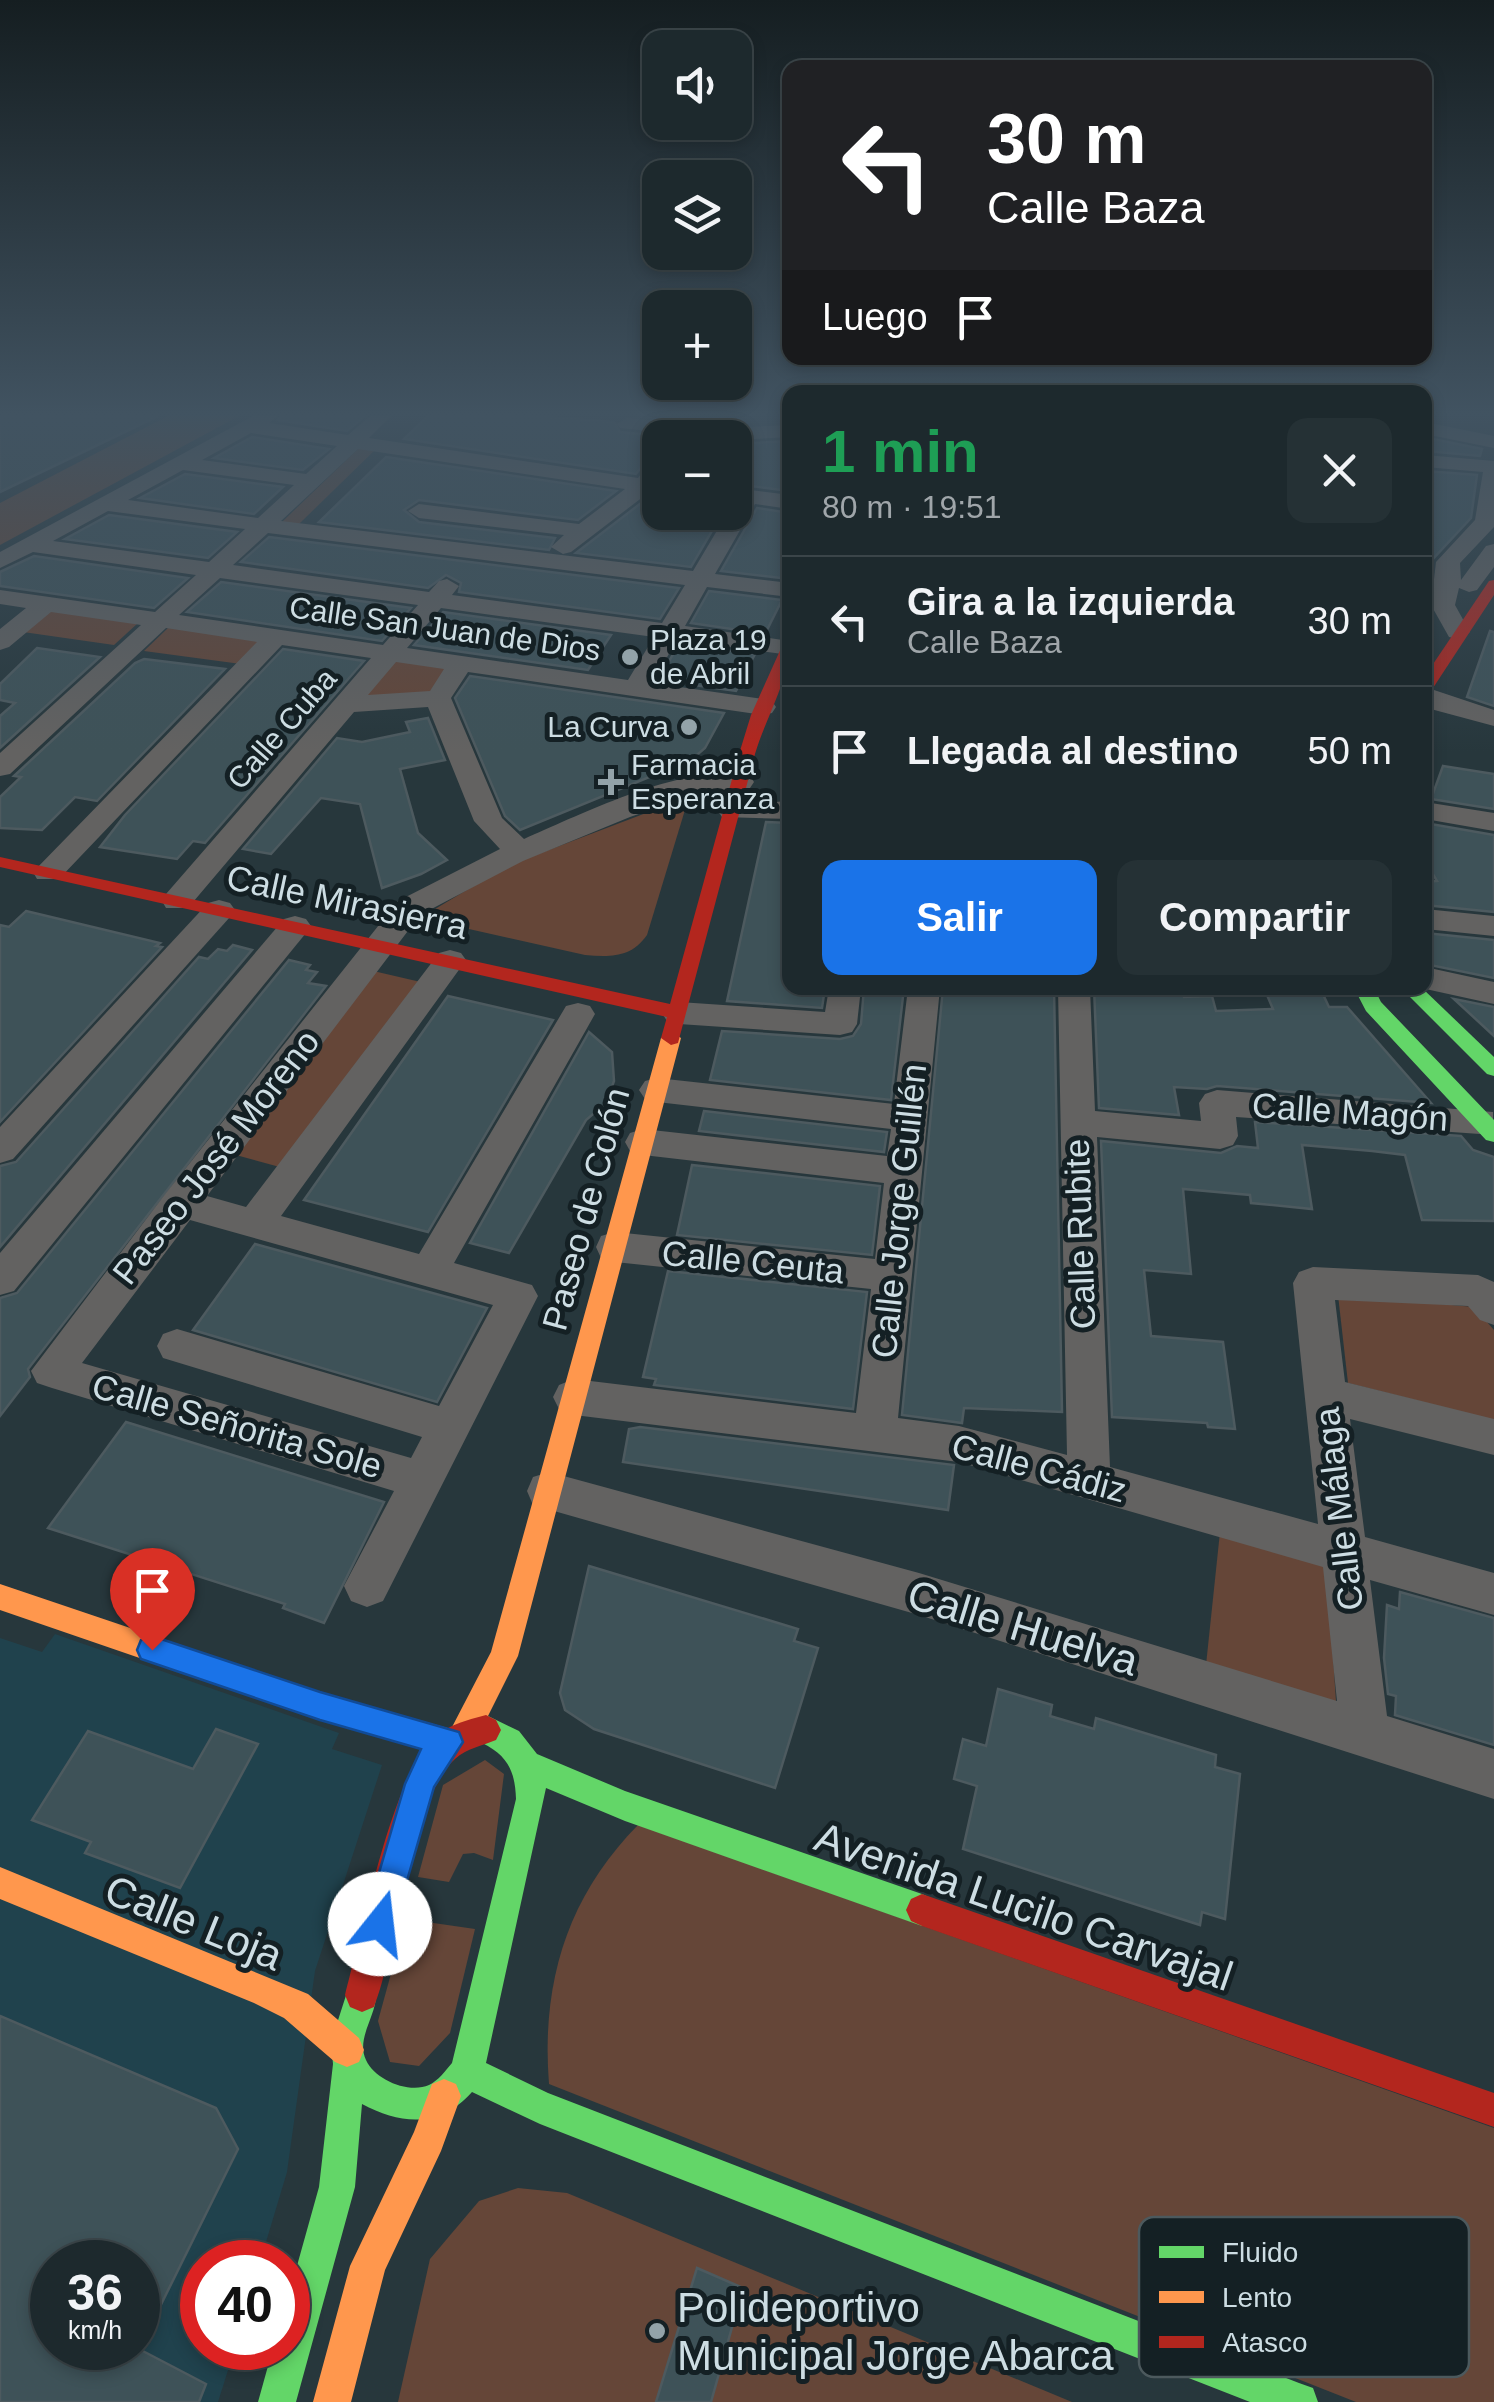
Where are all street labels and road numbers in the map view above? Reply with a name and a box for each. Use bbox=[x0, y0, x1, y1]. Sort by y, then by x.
street label: Calle San Juan de Dios bbox=[288, 590, 603, 667]
street label: Calle Cuba bbox=[220, 662, 343, 796]
street label: Calle Mirasierra bbox=[223, 857, 472, 946]
street label: Paseo José Moreno bbox=[104, 1022, 327, 1291]
street label: Calle Jorge Guillén bbox=[864, 1062, 933, 1360]
street label: Paseo de Colón bbox=[534, 1084, 637, 1334]
street label: Calle Magón bbox=[1251, 1085, 1449, 1138]
street label: Calle Rubite bbox=[1057, 1138, 1102, 1330]
street label: Calle Ceuta bbox=[660, 1233, 847, 1291]
street label: Calle Señorita Sole bbox=[88, 1365, 387, 1486]
street label: Calle Málaga bbox=[1307, 1405, 1370, 1613]
street label: Calle Cádiz bbox=[948, 1426, 1131, 1510]
street label: Calle Huelva bbox=[902, 1570, 1144, 1685]
street label: Avenida Lucilo Carvajal bbox=[809, 1813, 1239, 2000]
street label: Calle Loja bbox=[98, 1866, 290, 1979]

